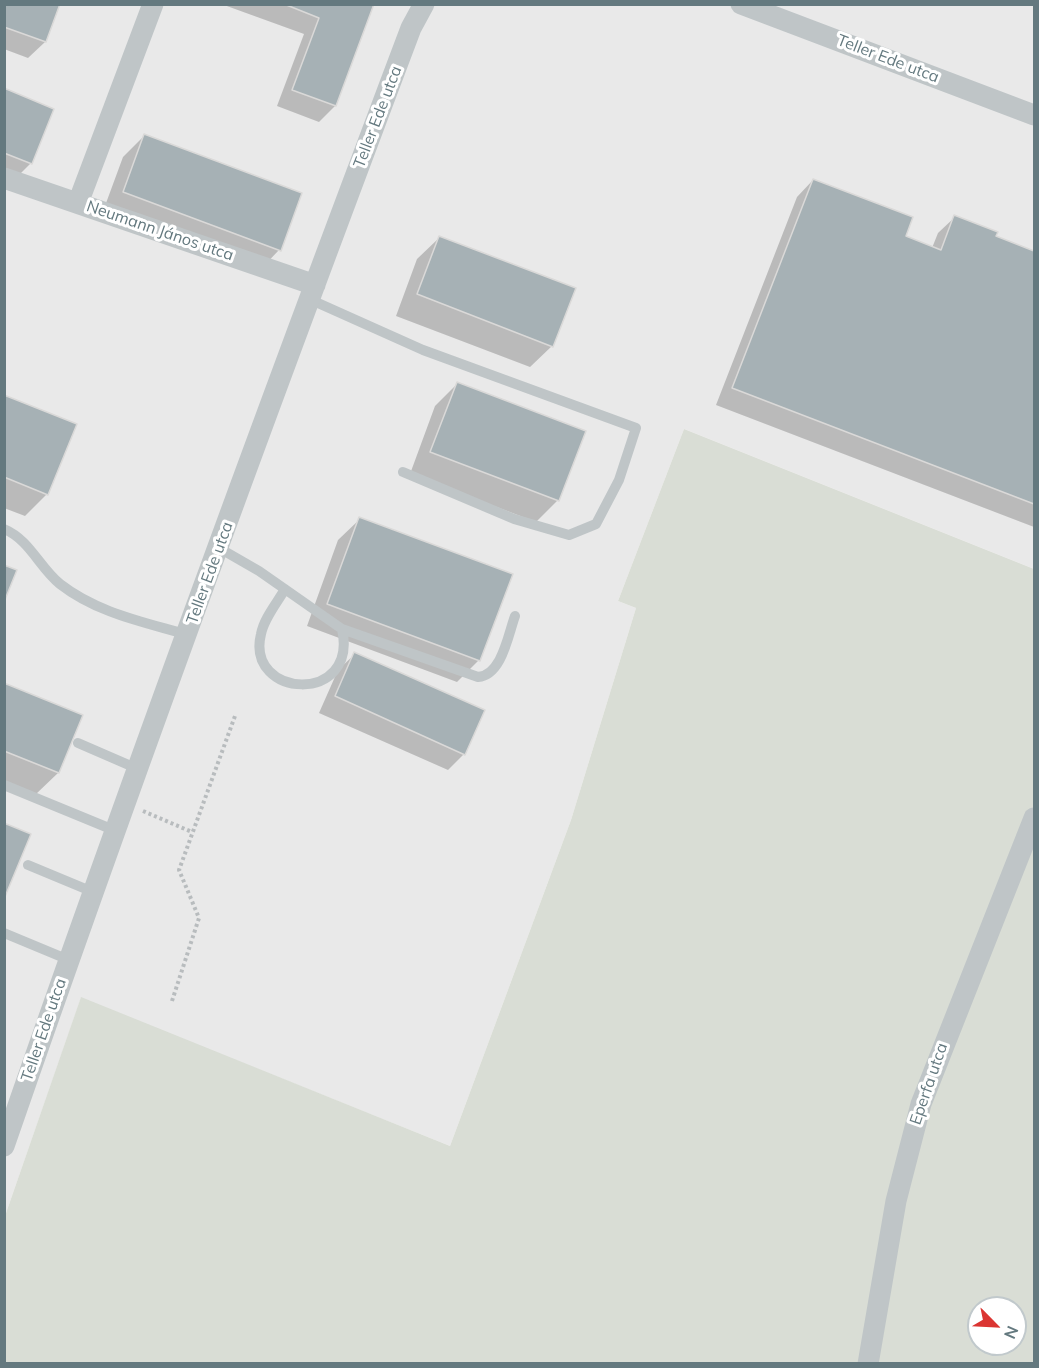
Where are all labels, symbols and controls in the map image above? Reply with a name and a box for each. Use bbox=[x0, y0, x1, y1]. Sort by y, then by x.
street label: Teller Ede utca bbox=[834, 31, 942, 87]
street label: Teller Ede utca bbox=[350, 63, 406, 171]
street label: Neumann János utca bbox=[84, 197, 236, 265]
street label: Teller Ede utca bbox=[183, 519, 237, 627]
street label: Teller Ede utca bbox=[17, 976, 71, 1084]
street label: Eperfa utca bbox=[906, 1041, 952, 1127]
north arrow bbox=[967, 1296, 1027, 1356]
text: N bbox=[1000, 1323, 1023, 1342]

